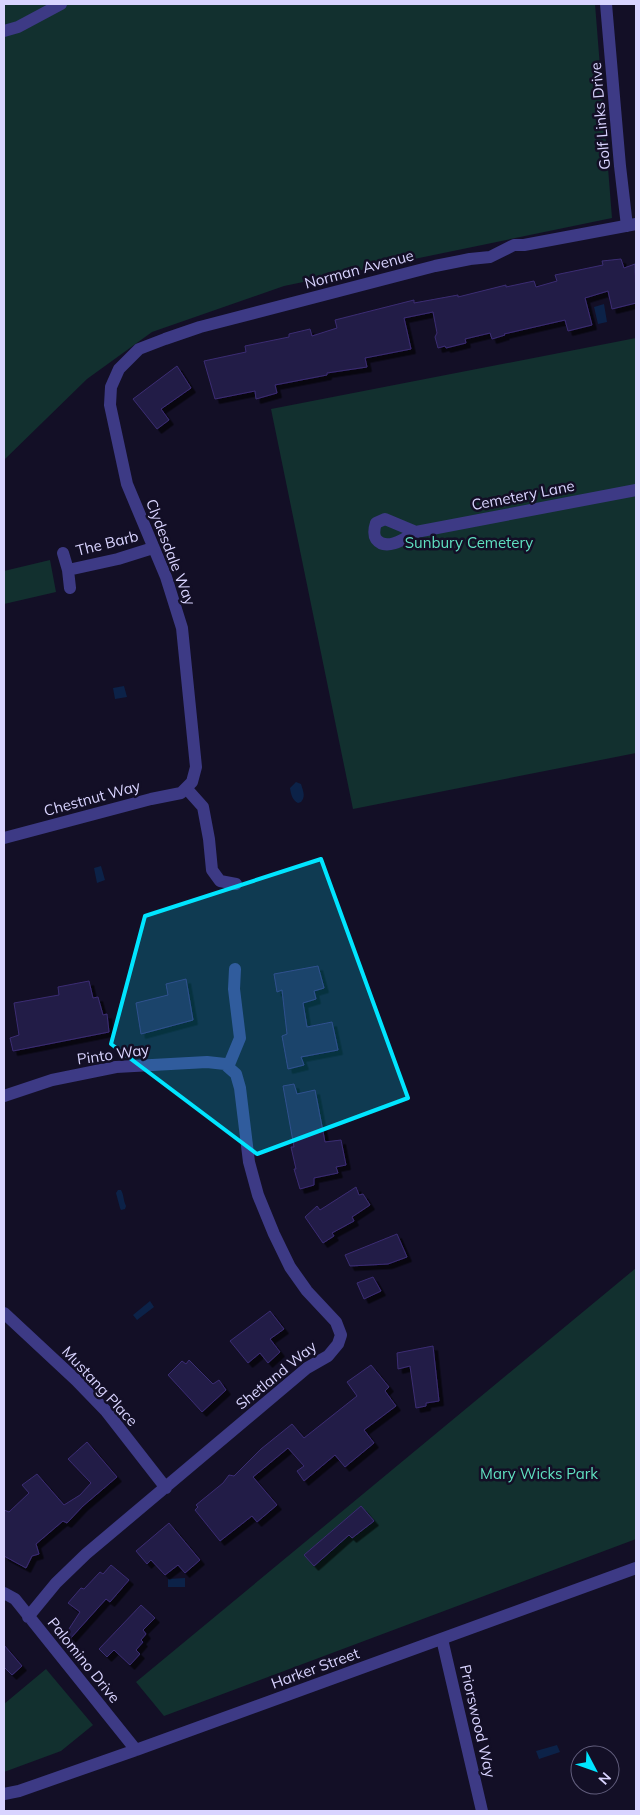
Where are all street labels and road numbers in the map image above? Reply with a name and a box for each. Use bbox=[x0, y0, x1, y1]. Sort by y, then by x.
street label: Golf Links Drive bbox=[586, 61, 614, 171]
street label: Norman Avenue bbox=[302, 245, 416, 293]
street label: Cemetery Lane bbox=[470, 476, 576, 514]
street label: Clydesdale Way bbox=[142, 496, 200, 608]
street label: The Barb bbox=[74, 526, 140, 560]
street label: Chestnut Way bbox=[42, 776, 142, 820]
street label: Pinto Way bbox=[76, 1040, 150, 1068]
street label: Shetland Way bbox=[232, 1337, 320, 1413]
street label: Mustang Place bbox=[58, 1342, 142, 1430]
street label: Palomino Drive bbox=[44, 1613, 124, 1707]
street label: Harker Street bbox=[268, 1643, 362, 1693]
street label: Priorswood Way bbox=[456, 1663, 500, 1779]

